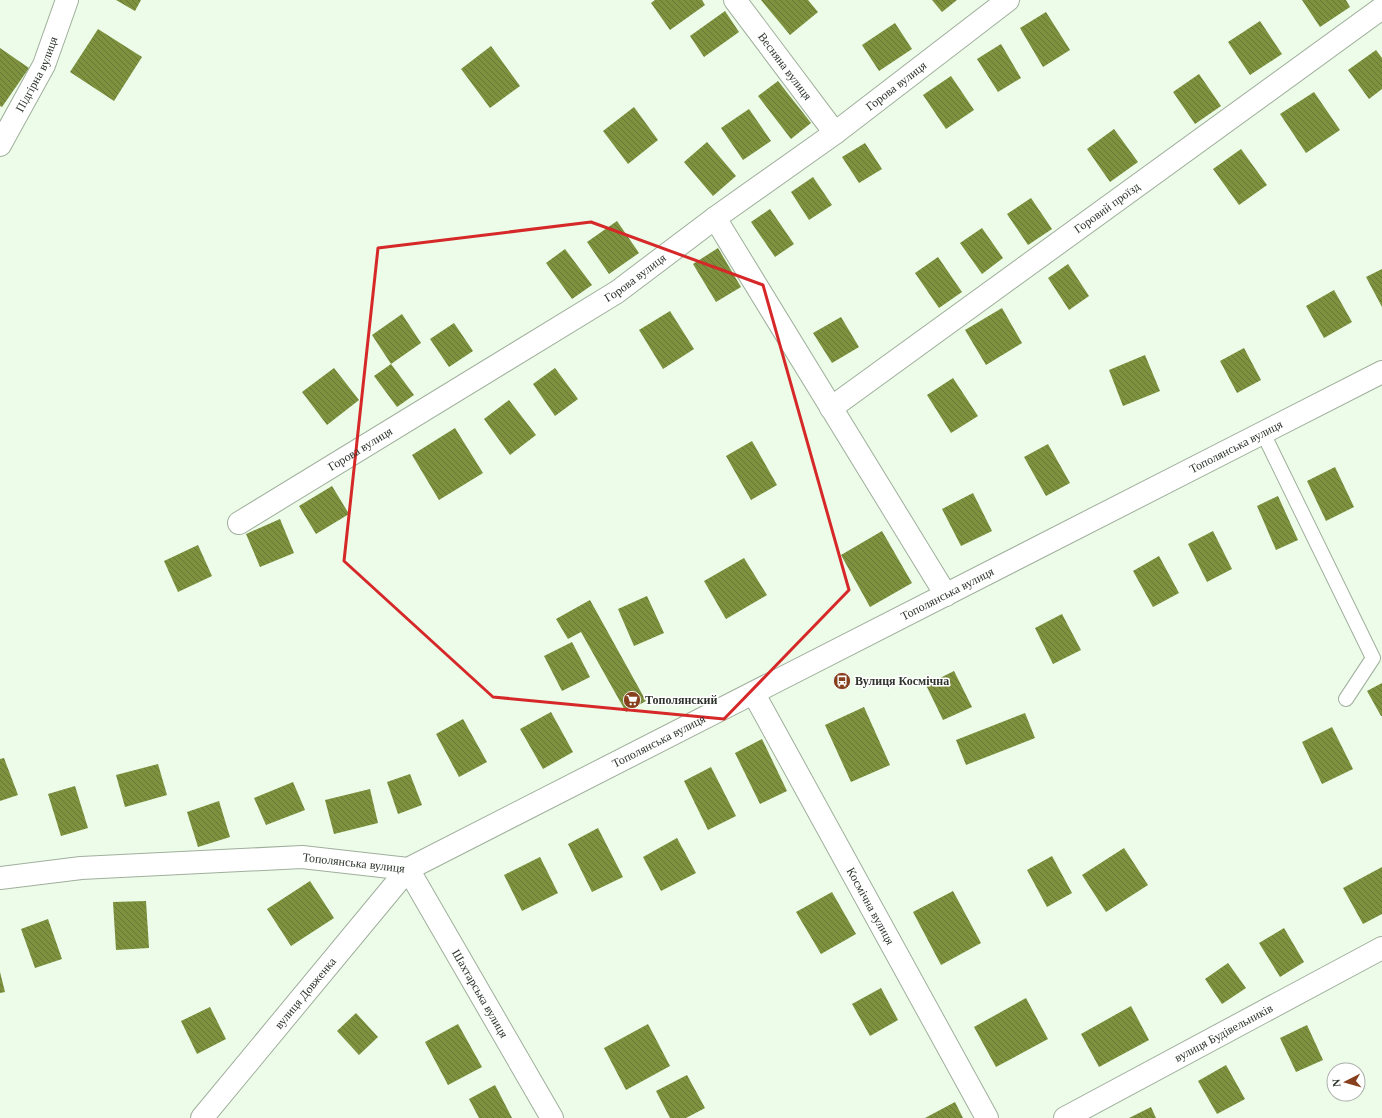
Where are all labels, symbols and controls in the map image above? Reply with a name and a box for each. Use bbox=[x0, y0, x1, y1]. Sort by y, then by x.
street label: Весняна вулиця bbox=[755, 30, 815, 103]
street label: Підгірна вулиця bbox=[13, 34, 61, 114]
street label: Горова вулиця bbox=[863, 58, 930, 114]
street label: Горовий проїзд bbox=[1071, 179, 1143, 236]
street label: Горова вулиця bbox=[602, 250, 669, 305]
street label: Тополянська вулиця bbox=[1187, 417, 1285, 476]
street label: Горова вулиця bbox=[325, 424, 395, 474]
street label: Тополянська вулиця bbox=[898, 564, 997, 623]
bus stop icon: Вулиця Космічна bbox=[832, 671, 852, 691]
place label: Вулиця Космічна bbox=[855, 674, 949, 688]
supermarket icon: Тополянский bbox=[622, 690, 642, 710]
place label: Тополянский bbox=[645, 693, 718, 707]
street label: Тополянська вулиця bbox=[610, 711, 708, 771]
street label: Тополянська вулиця bbox=[302, 850, 406, 876]
street label: Космічна вулиця bbox=[844, 865, 898, 948]
street label: Шахтарська вулиця bbox=[449, 947, 511, 1041]
street label: вулиця Довженка bbox=[272, 954, 339, 1032]
street label: вулиця Будівельників bbox=[1172, 1001, 1275, 1065]
north arrow bbox=[1326, 1062, 1366, 1102]
text: N bbox=[1330, 1078, 1342, 1088]

